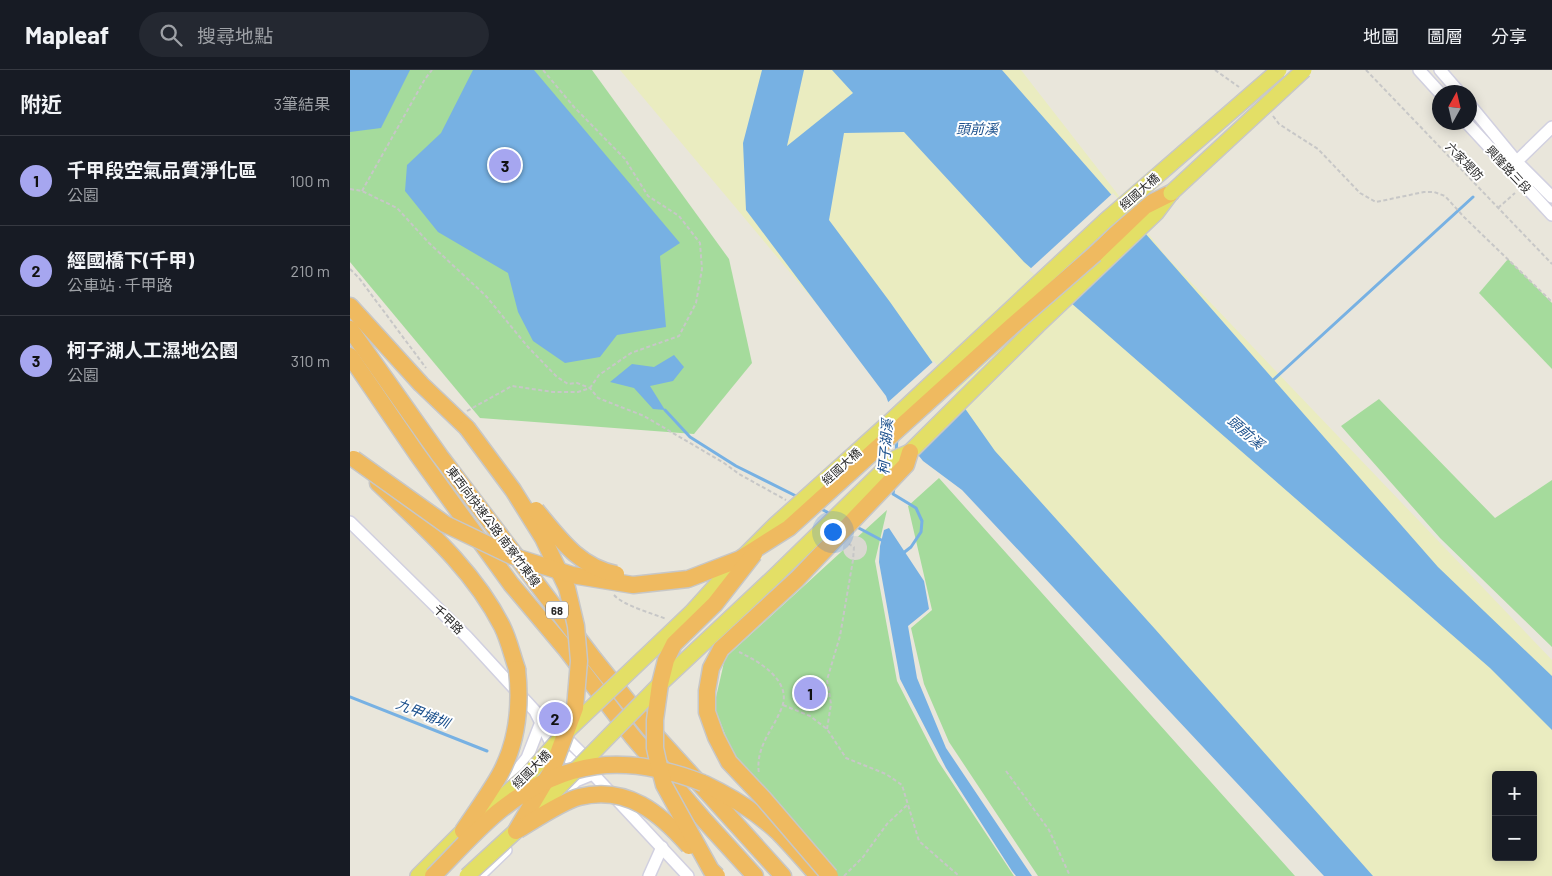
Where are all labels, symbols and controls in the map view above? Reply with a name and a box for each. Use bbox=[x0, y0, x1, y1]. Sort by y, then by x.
search box bbox=[139, 12, 489, 57]
text: Mapleaf bbox=[25, 20, 109, 49]
icon: search bbox=[157, 21, 185, 49]
text: 搜尋地點 bbox=[197, 24, 273, 47]
text: 地圖 bbox=[1363, 25, 1399, 47]
text: 圖層 bbox=[1427, 25, 1463, 47]
text: 分享 bbox=[1491, 25, 1527, 47]
north arrow bbox=[1432, 85, 1477, 130]
text: 附近 bbox=[20, 91, 62, 116]
text: 3筆結果 bbox=[274, 94, 330, 113]
water label: 頭前溪 bbox=[956, 120, 1000, 137]
street label: 六家堤防 bbox=[1443, 139, 1487, 183]
street label: 興隆路三段 bbox=[1483, 142, 1535, 196]
pin: 3 bbox=[489, 146, 521, 184]
text: 千甲段空氣品質淨化區 bbox=[67, 158, 257, 181]
street label: 經國大橋 bbox=[1116, 170, 1162, 212]
text: 1 bbox=[33, 171, 39, 190]
text: 100 m bbox=[290, 171, 330, 190]
text: 公園 bbox=[67, 185, 99, 204]
text: 經國橋下(千甲) bbox=[67, 248, 194, 271]
text: 2 bbox=[32, 261, 40, 280]
text: 210 m bbox=[291, 261, 330, 280]
text: 公車站 · 千甲路 bbox=[67, 275, 173, 294]
text: 柯子湖人工濕地公園 bbox=[67, 338, 238, 361]
text: 3 bbox=[32, 351, 40, 370]
text: 310 m bbox=[291, 351, 330, 370]
text: 公園 bbox=[67, 365, 99, 384]
water label: 頭前溪 bbox=[1225, 412, 1269, 454]
water label: 柯子湖溪 bbox=[875, 416, 896, 476]
street label: 經國大橋 bbox=[818, 445, 864, 487]
street label: 東西向快速公路 南寮竹東線 bbox=[444, 463, 544, 589]
your location bbox=[820, 519, 846, 545]
street label: 千甲路 bbox=[431, 601, 467, 637]
road number: 68 bbox=[546, 602, 568, 618]
pin: 1 bbox=[794, 674, 826, 712]
water label: 九甲埔圳 bbox=[394, 695, 454, 732]
pin: 2 bbox=[539, 699, 571, 737]
street label: 經國大橋 bbox=[509, 747, 553, 791]
map controls bbox=[1492, 771, 1537, 861]
button: + bbox=[1492, 771, 1537, 816]
button: − bbox=[1492, 816, 1537, 861]

